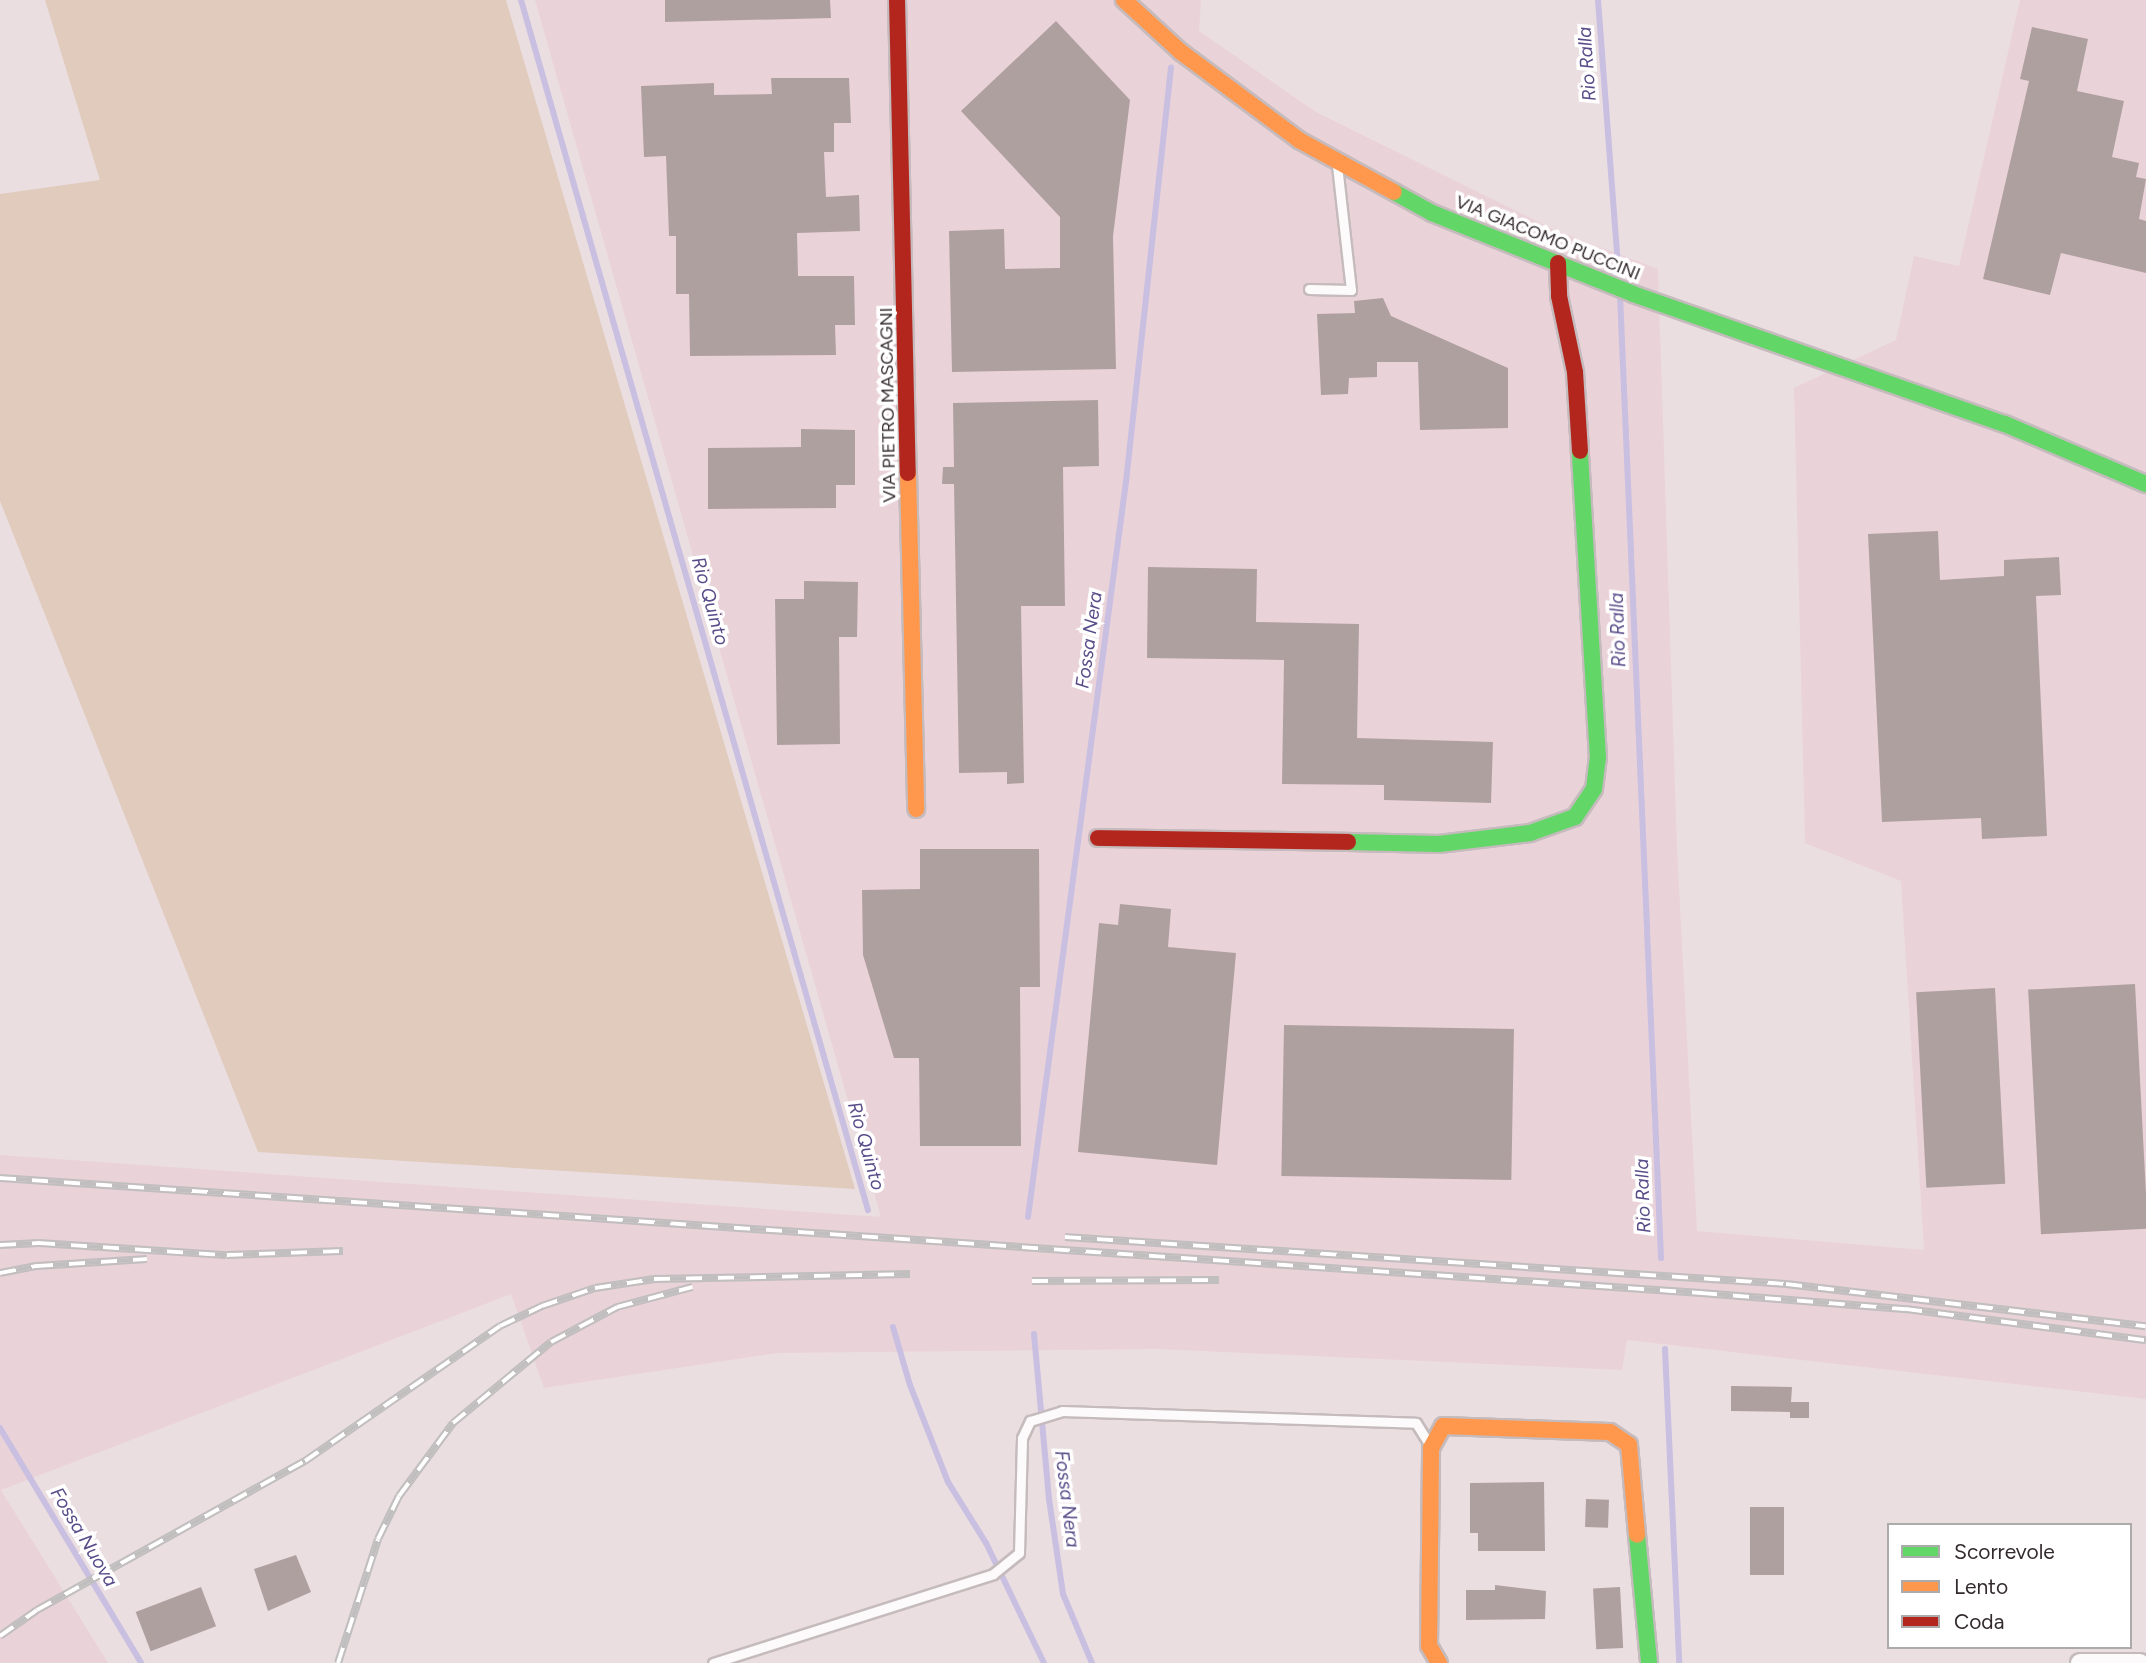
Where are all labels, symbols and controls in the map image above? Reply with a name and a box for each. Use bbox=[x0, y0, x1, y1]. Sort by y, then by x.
water label: Rio Ralla bbox=[1573, 26, 1601, 102]
street label: VIA GIACOMO PUCCINI bbox=[1452, 191, 1644, 285]
street label: VIA PIETRO MASCAGNI bbox=[875, 307, 901, 503]
water label: Rio Quinto bbox=[687, 554, 733, 648]
water label: Fossa Nera bbox=[1071, 590, 1107, 690]
water label: Rio Ralla bbox=[1605, 592, 1631, 668]
water label: Rio Quinto bbox=[843, 1099, 889, 1193]
water label: Rio Ralla bbox=[1630, 1158, 1656, 1234]
water label: Fossa Nera bbox=[1050, 1449, 1084, 1549]
water label: Fossa Nuova bbox=[45, 1483, 123, 1591]
legend bbox=[1887, 1523, 2132, 1649]
text: Scorrevole bbox=[1954, 1539, 2055, 1564]
text: Lento bbox=[1954, 1574, 2008, 1599]
text: Coda bbox=[1954, 1609, 2004, 1634]

